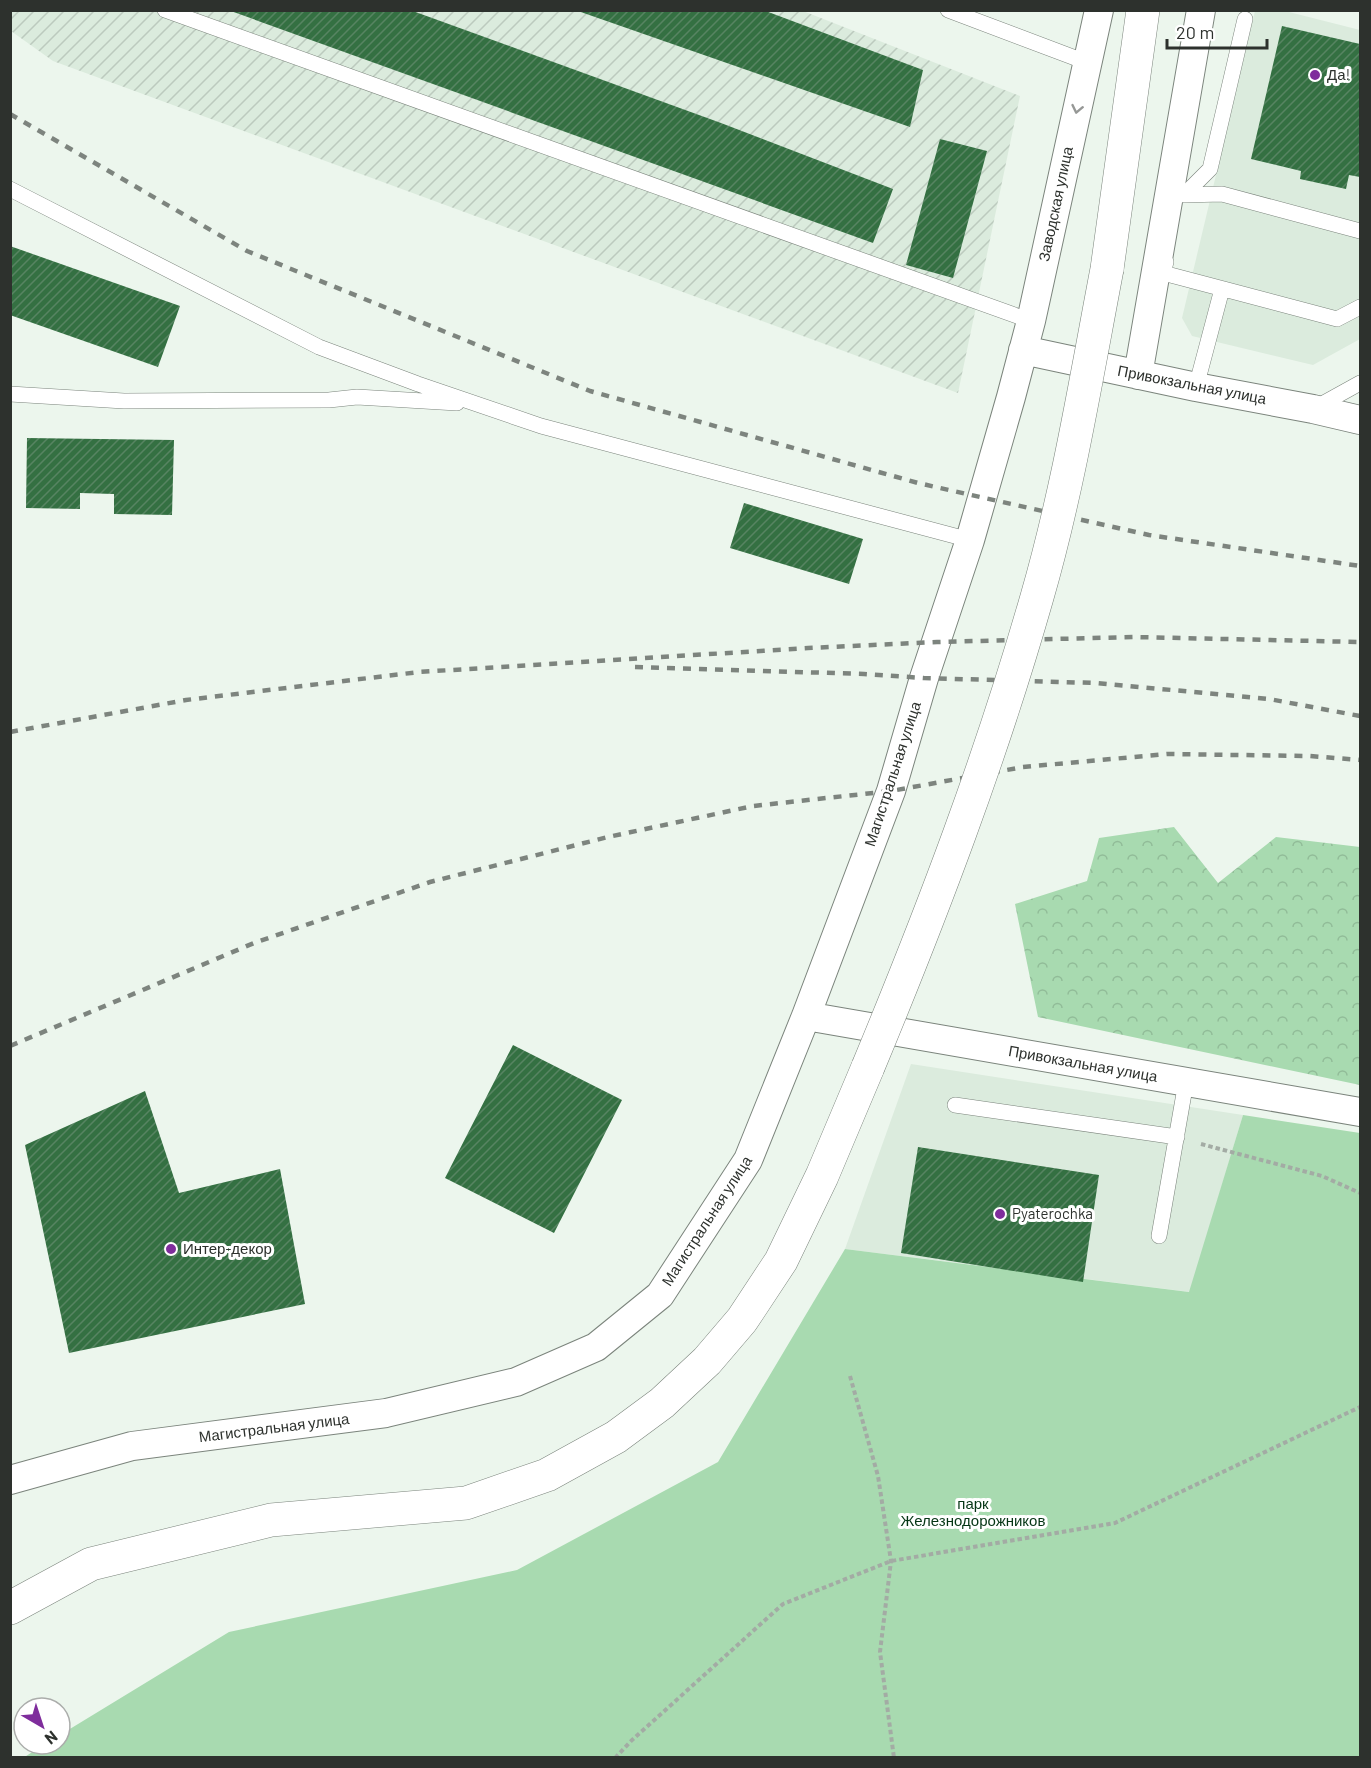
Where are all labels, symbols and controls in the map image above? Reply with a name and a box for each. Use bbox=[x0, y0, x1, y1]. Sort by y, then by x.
scale bar bbox=[1167, 12, 1268, 50]
text: 20 m bbox=[1176, 21, 1214, 43]
place label: Да! bbox=[1327, 65, 1350, 83]
marker: Да! bbox=[1308, 68, 1322, 82]
one-way arrow bbox=[1071, 103, 1084, 113]
street label: Заводская улица bbox=[1034, 144, 1076, 263]
street label: Привокзальная улица bbox=[1116, 361, 1269, 407]
street label: Магистральная улица bbox=[860, 698, 924, 848]
street label: Привокзальная улица bbox=[1007, 1041, 1160, 1085]
street label: Магистральная улица bbox=[657, 1151, 755, 1289]
place label: Pyaterochka bbox=[1012, 1204, 1093, 1222]
marker: Pyaterochka bbox=[993, 1207, 1007, 1221]
place label: Интер-декор bbox=[183, 1239, 272, 1257]
marker: Интер-декор bbox=[164, 1242, 178, 1256]
street label: Магистральная улица bbox=[198, 1409, 351, 1445]
park label: парк Железнодорожников bbox=[901, 1494, 1045, 1529]
north arrow bbox=[12, 1696, 72, 1756]
text: N bbox=[42, 1727, 62, 1749]

